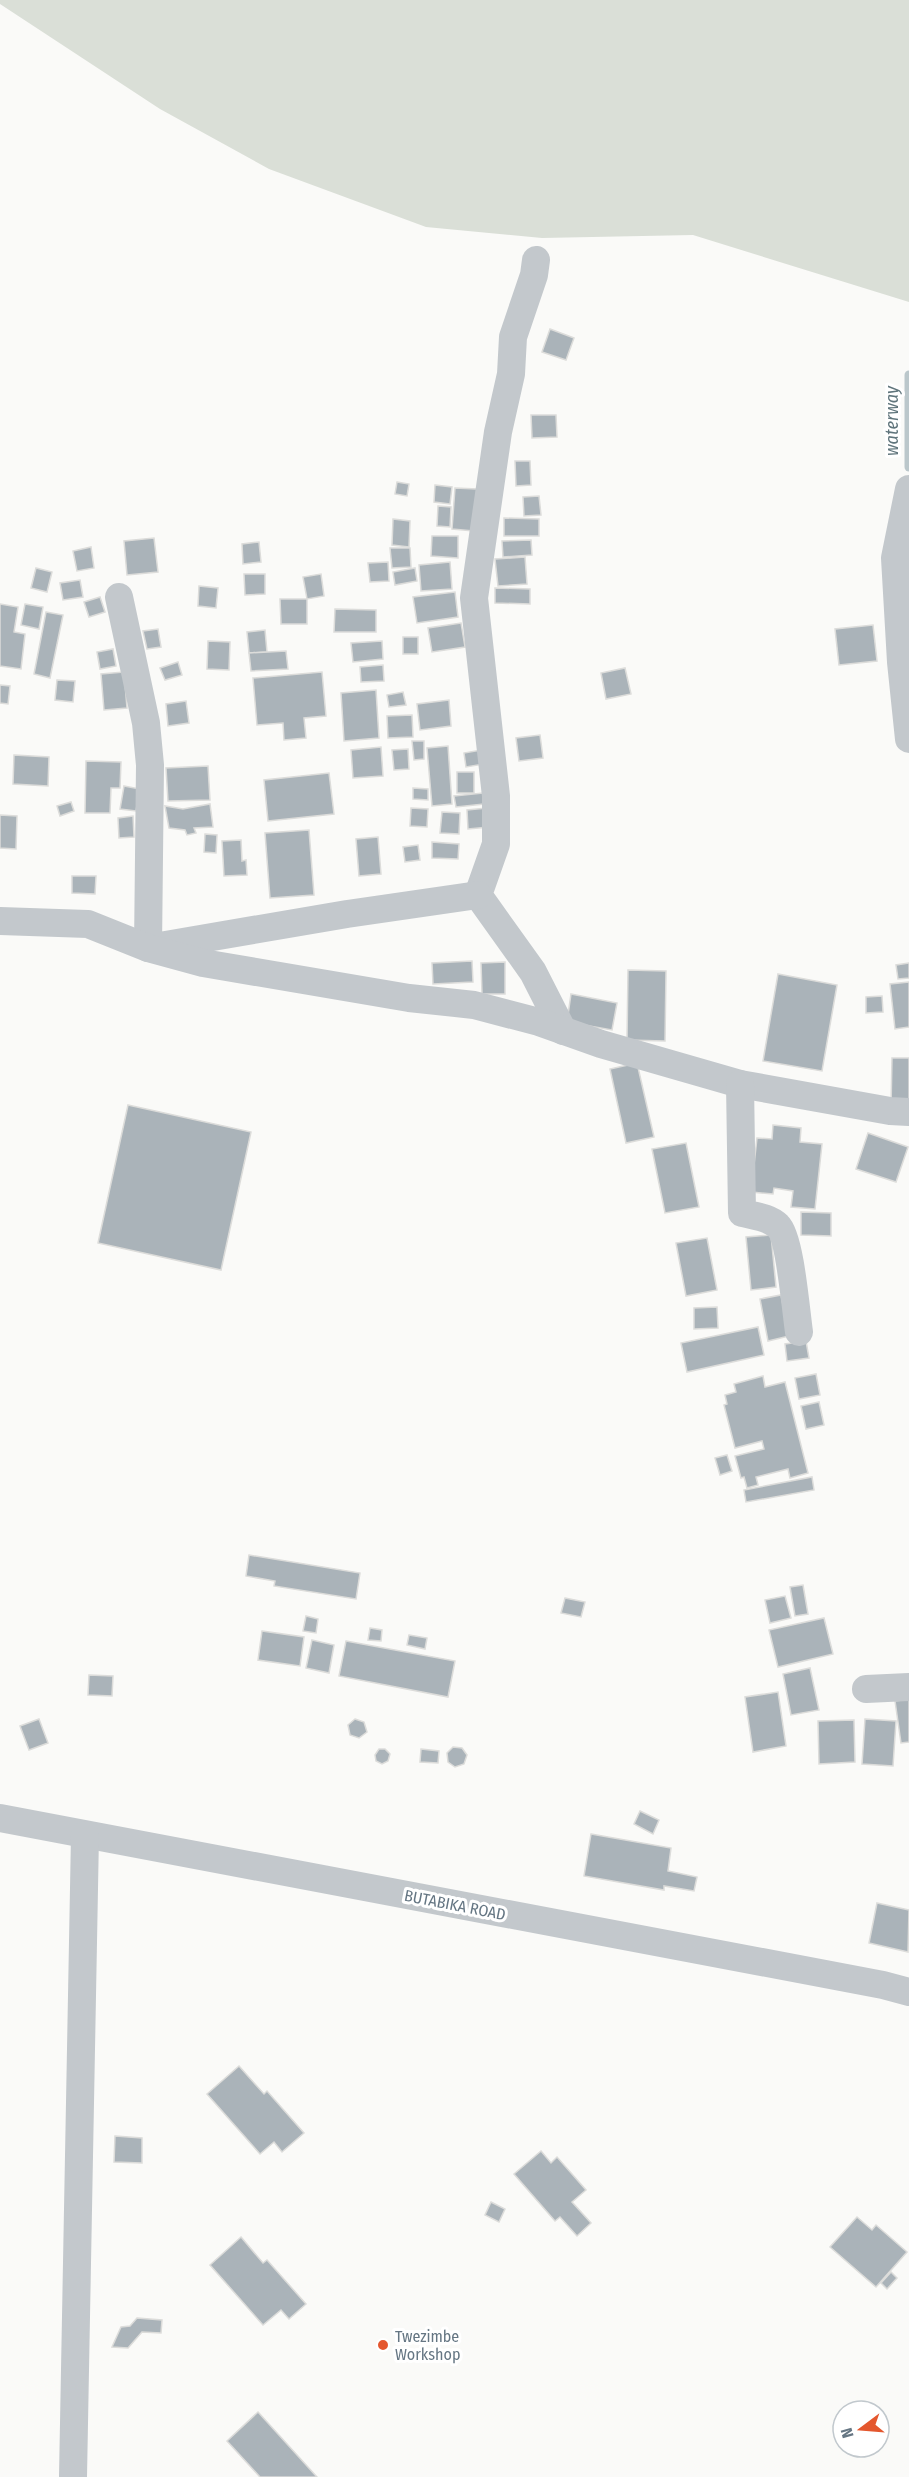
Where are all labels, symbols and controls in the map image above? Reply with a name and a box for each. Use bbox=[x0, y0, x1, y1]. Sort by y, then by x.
water label: waterway bbox=[881, 385, 903, 456]
street label: BUTABIKA ROAD bbox=[403, 1886, 507, 1924]
place label: Twezimbe Workshop bbox=[395, 2327, 460, 2364]
marker: Twezimbe Workshop bbox=[376, 2338, 390, 2352]
north arrow bbox=[831, 2399, 891, 2459]
text: N bbox=[837, 2426, 858, 2440]

